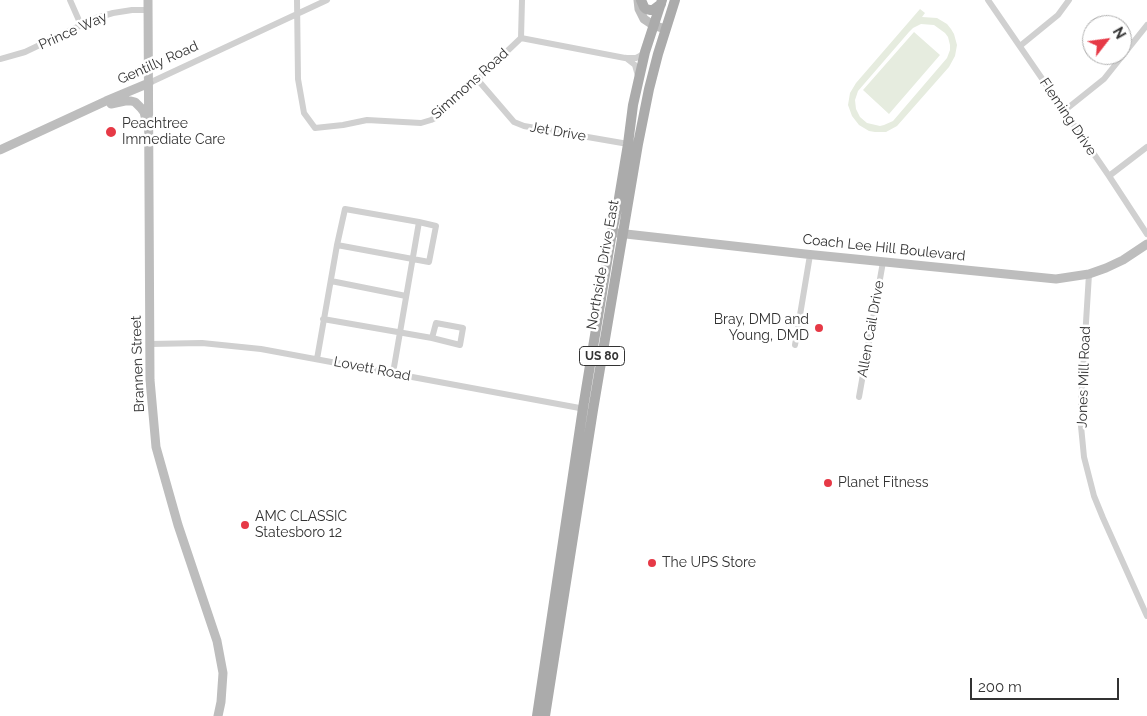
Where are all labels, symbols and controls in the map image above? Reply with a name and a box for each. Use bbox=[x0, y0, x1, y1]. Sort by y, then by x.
street label: Prince Way bbox=[36, 8, 110, 54]
north arrow bbox=[1082, 15, 1132, 65]
text: N bbox=[1110, 24, 1129, 42]
street label: Gentilly Road bbox=[115, 38, 201, 88]
street label: Simmons Road bbox=[428, 45, 512, 123]
street label: Fleming Drive bbox=[1036, 75, 1100, 159]
place label: Peachtree Immediate Care bbox=[122, 116, 225, 148]
street label: Jet Drive bbox=[529, 119, 587, 145]
marker: Peachtree Immediate Care bbox=[104, 125, 118, 139]
street label: Northside Drive East bbox=[583, 199, 623, 331]
street label: Coach Lee Hill Boulevard bbox=[802, 231, 966, 265]
street label: Allen Cail Drive bbox=[854, 279, 888, 379]
place label: Bray, DMD and Young, DMD bbox=[714, 312, 809, 344]
street label: Brannen Street bbox=[128, 315, 148, 413]
marker: Bray, DMD and Young, DMD bbox=[813, 322, 825, 334]
street label: Jones Mill Road bbox=[1074, 326, 1094, 428]
road number: US 80 bbox=[580, 346, 624, 366]
street label: Lovett Road bbox=[332, 353, 412, 385]
place label: Planet Fitness bbox=[838, 475, 929, 491]
marker: Planet Fitness bbox=[822, 477, 834, 489]
place label: AMC CLASSIC Statesboro 12 bbox=[255, 509, 347, 542]
marker: AMC CLASSIC Statesboro 12 bbox=[239, 519, 251, 531]
place label: The UPS Store bbox=[662, 555, 756, 571]
marker: The UPS Store bbox=[646, 557, 658, 569]
scale bar bbox=[972, 668, 1121, 700]
text: 200 m bbox=[978, 678, 1022, 696]

